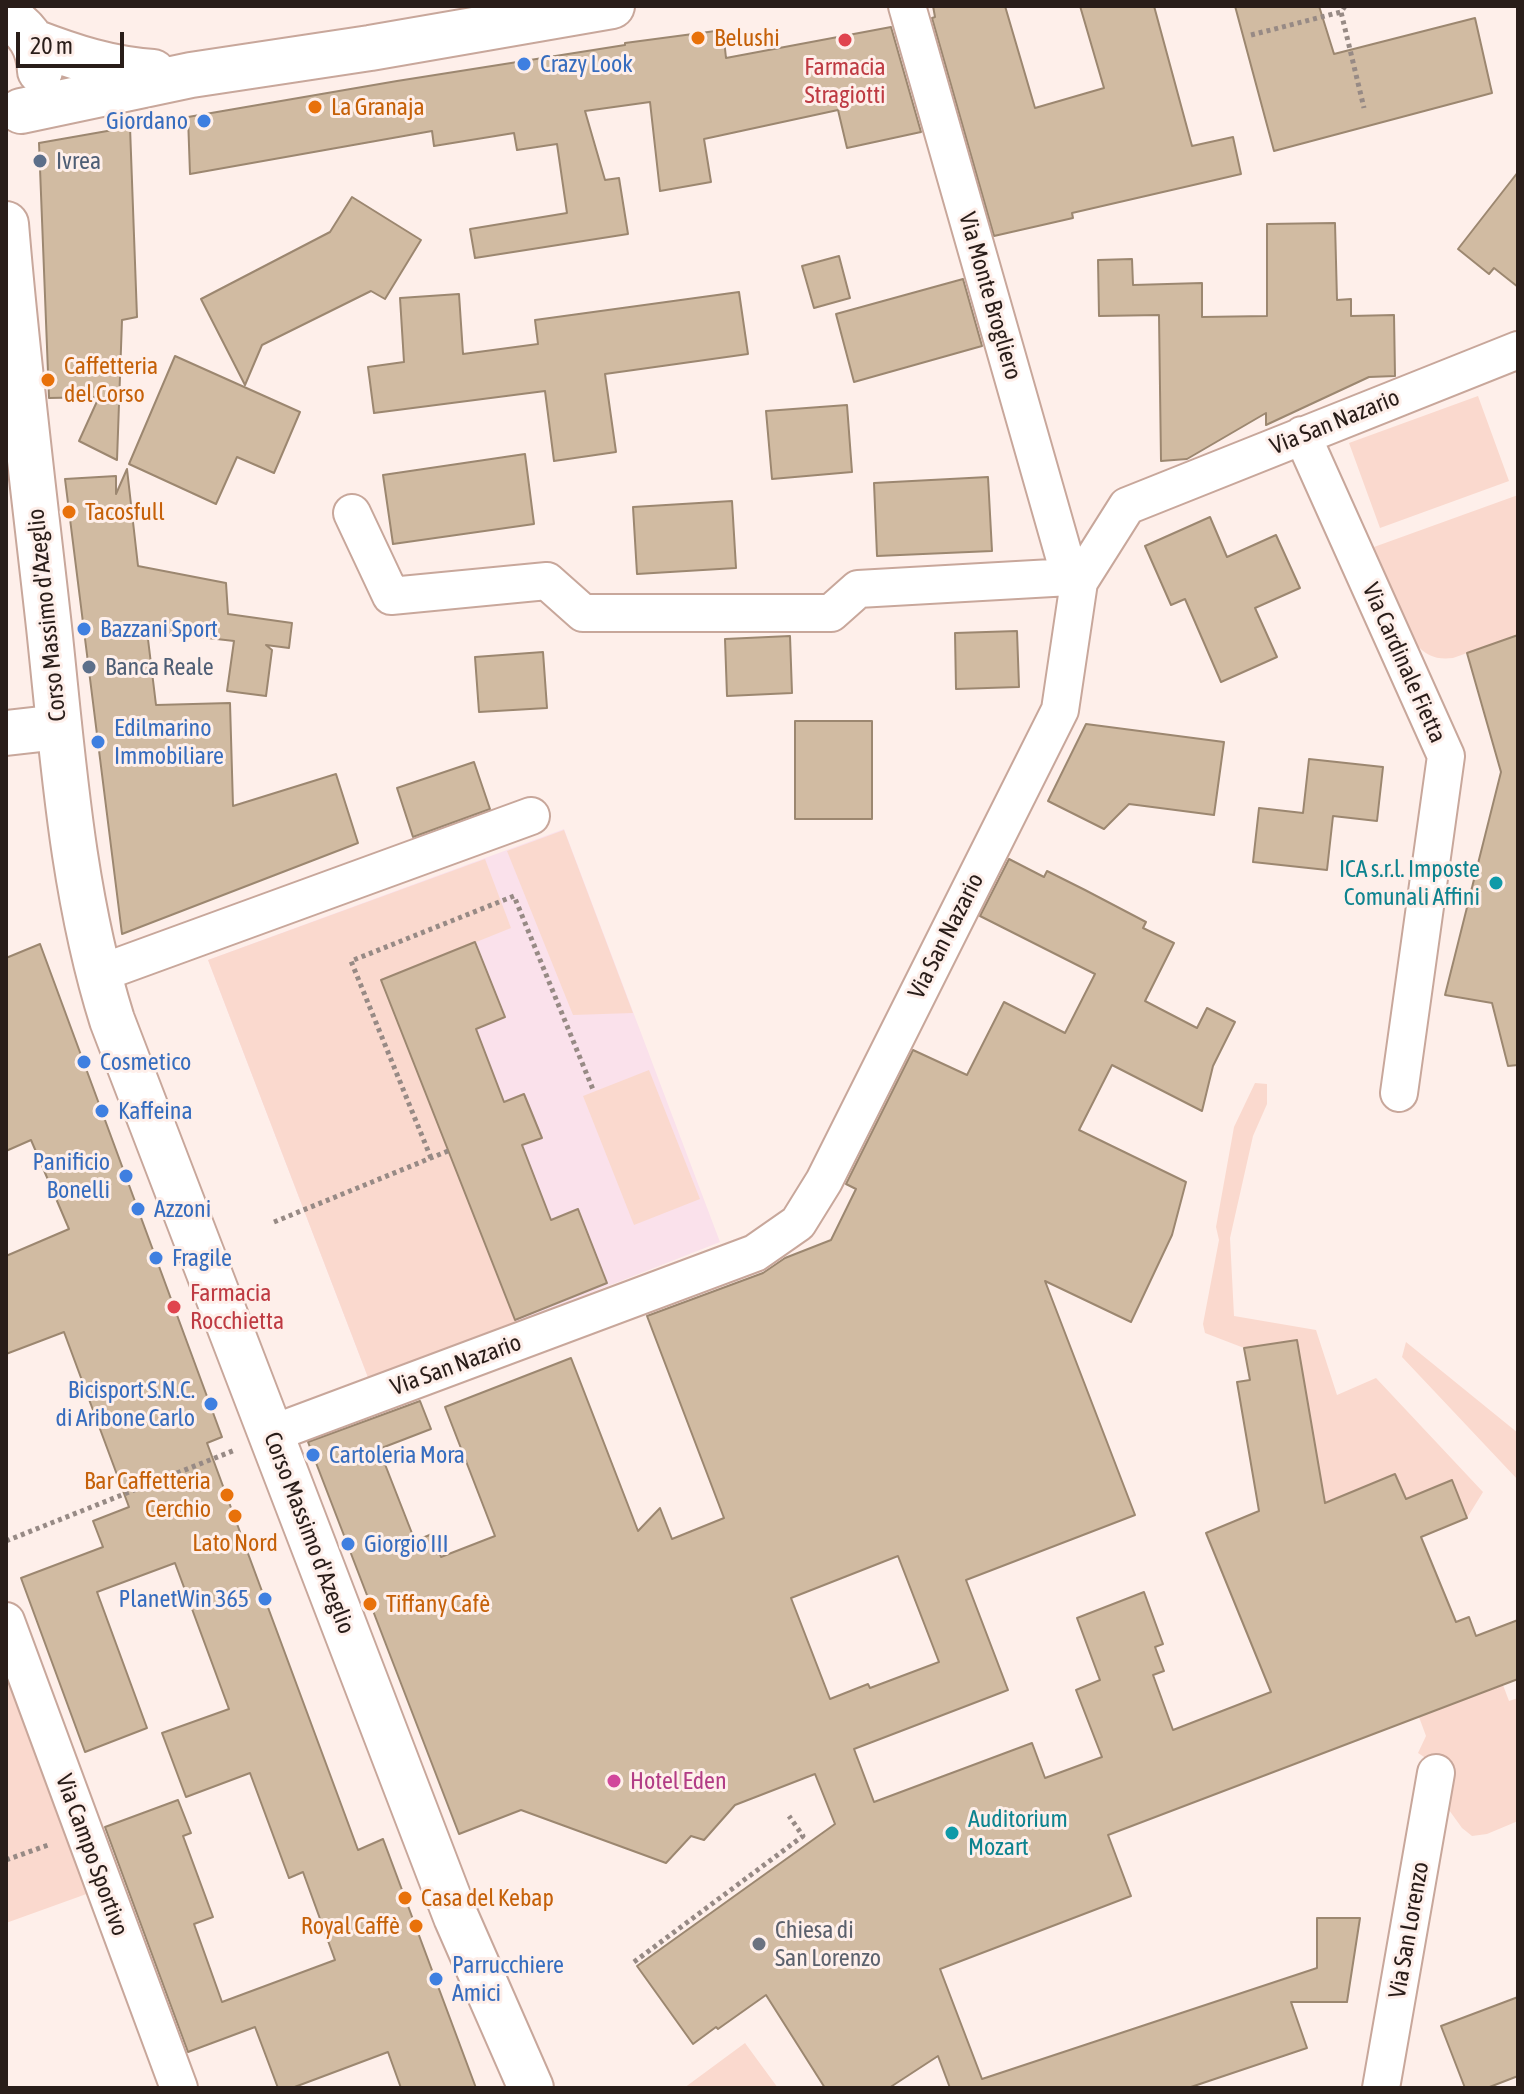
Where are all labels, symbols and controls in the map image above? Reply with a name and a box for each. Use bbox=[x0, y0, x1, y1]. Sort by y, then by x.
scale bar bbox=[20, 16, 128, 66]
place label: Belushi bbox=[714, 24, 780, 52]
marker: Belushi bbox=[689, 29, 707, 47]
marker: Farmacia Stragiotti bbox=[836, 31, 854, 49]
text: 20 m bbox=[30, 32, 73, 59]
place label: Crazy Look bbox=[540, 50, 633, 78]
place label: Farmacia Stragiotti bbox=[804, 53, 886, 109]
marker: Crazy Look bbox=[515, 55, 533, 73]
place label: La Granaja bbox=[331, 93, 425, 121]
marker: La Granaja bbox=[306, 98, 324, 116]
place label: Giordano bbox=[106, 107, 188, 135]
marker: Giordano bbox=[195, 112, 213, 130]
place label: Ivrea bbox=[56, 147, 101, 175]
marker: Ivrea bbox=[31, 152, 49, 170]
street label: Via Monte Brogliero bbox=[952, 209, 1028, 383]
place label: Caffetteria del Corso bbox=[64, 352, 158, 408]
marker: Caffetteria del Corso bbox=[39, 371, 57, 389]
street label: Via San Nazario bbox=[1266, 383, 1404, 461]
place label: Tacosfull bbox=[85, 498, 165, 526]
marker: Tacosfull bbox=[60, 503, 78, 521]
street label: Corso Massimo d'Azeglio bbox=[22, 507, 72, 723]
street label: Via Cardinale Fietta bbox=[1356, 579, 1452, 747]
place label: Bazzani Sport bbox=[100, 615, 218, 643]
marker: Bazzani Sport bbox=[75, 620, 93, 638]
place label: Banca Reale bbox=[105, 653, 214, 681]
marker: Banca Reale bbox=[80, 658, 98, 676]
place label: Edilmarino Immobiliare bbox=[114, 714, 224, 770]
marker: Edilmarino Immobiliare bbox=[89, 733, 107, 751]
place label: ICA s.r.l. Imposte Comunali Affini bbox=[1339, 855, 1480, 911]
street label: Via San Nazario bbox=[902, 868, 990, 1004]
marker: ICA s.r.l. Imposte Comunali Affini bbox=[1487, 874, 1505, 892]
place label: Cosmetico bbox=[100, 1048, 191, 1076]
marker: Cosmetico bbox=[75, 1053, 93, 1071]
place label: Kaffeina bbox=[118, 1097, 193, 1125]
marker: Kaffeina bbox=[93, 1102, 111, 1120]
place label: Panificio Bonelli bbox=[33, 1148, 110, 1204]
marker: Panificio Bonelli bbox=[117, 1167, 135, 1185]
place label: Azzoni bbox=[154, 1195, 211, 1223]
marker: Azzoni bbox=[129, 1200, 147, 1218]
place label: Fragile bbox=[172, 1244, 232, 1272]
marker: Fragile bbox=[147, 1249, 165, 1267]
place label: Farmacia Rocchietta bbox=[190, 1279, 284, 1335]
marker: Farmacia Rocchietta bbox=[165, 1298, 183, 1316]
street label: Via San Nazario bbox=[387, 1328, 525, 1402]
place label: Bicisport S.N.C. di Aribone Carlo bbox=[56, 1376, 195, 1432]
marker: Bicisport S.N.C. di Aribone Carlo bbox=[202, 1395, 220, 1413]
street label: Corso Massimo d'Azeglio bbox=[257, 1428, 361, 1638]
place label: Cartoleria Mora bbox=[329, 1441, 465, 1469]
marker: Cartoleria Mora bbox=[304, 1446, 322, 1464]
place label: Bar Caffetteria Cerchio bbox=[84, 1467, 211, 1523]
marker: Bar Caffetteria Cerchio bbox=[218, 1486, 236, 1504]
marker: Lato Nord bbox=[226, 1507, 244, 1525]
place label: Lato Nord bbox=[192, 1529, 278, 1557]
place label: Giorgio III bbox=[364, 1530, 449, 1558]
marker: Giorgio III bbox=[339, 1535, 357, 1553]
place label: PlanetWin 365 bbox=[119, 1585, 249, 1613]
marker: PlanetWin 365 bbox=[256, 1590, 274, 1608]
place label: Tiffany Cafè bbox=[386, 1590, 490, 1618]
marker: Tiffany Cafè bbox=[361, 1595, 379, 1613]
place label: Hotel Eden bbox=[630, 1767, 727, 1795]
street label: Via Campo Sportivo bbox=[49, 1770, 135, 1940]
marker: Hotel Eden bbox=[605, 1772, 623, 1790]
place label: Auditorium Mozart bbox=[968, 1805, 1068, 1861]
marker: Auditorium Mozart bbox=[943, 1824, 961, 1842]
street label: Via San Lorenzo bbox=[1383, 1860, 1435, 2000]
place label: Casa del Kebap bbox=[421, 1884, 554, 1912]
marker: Casa del Kebap bbox=[396, 1889, 414, 1907]
place label: Royal Caffè bbox=[301, 1912, 400, 1940]
place label: Chiesa di San Lorenzo bbox=[775, 1916, 881, 1972]
marker: Royal Caffè bbox=[407, 1917, 425, 1935]
marker: Chiesa di San Lorenzo bbox=[750, 1935, 768, 1953]
place label: Parrucchiere Amici bbox=[452, 1951, 564, 2007]
marker: Parrucchiere Amici bbox=[427, 1970, 445, 1988]

